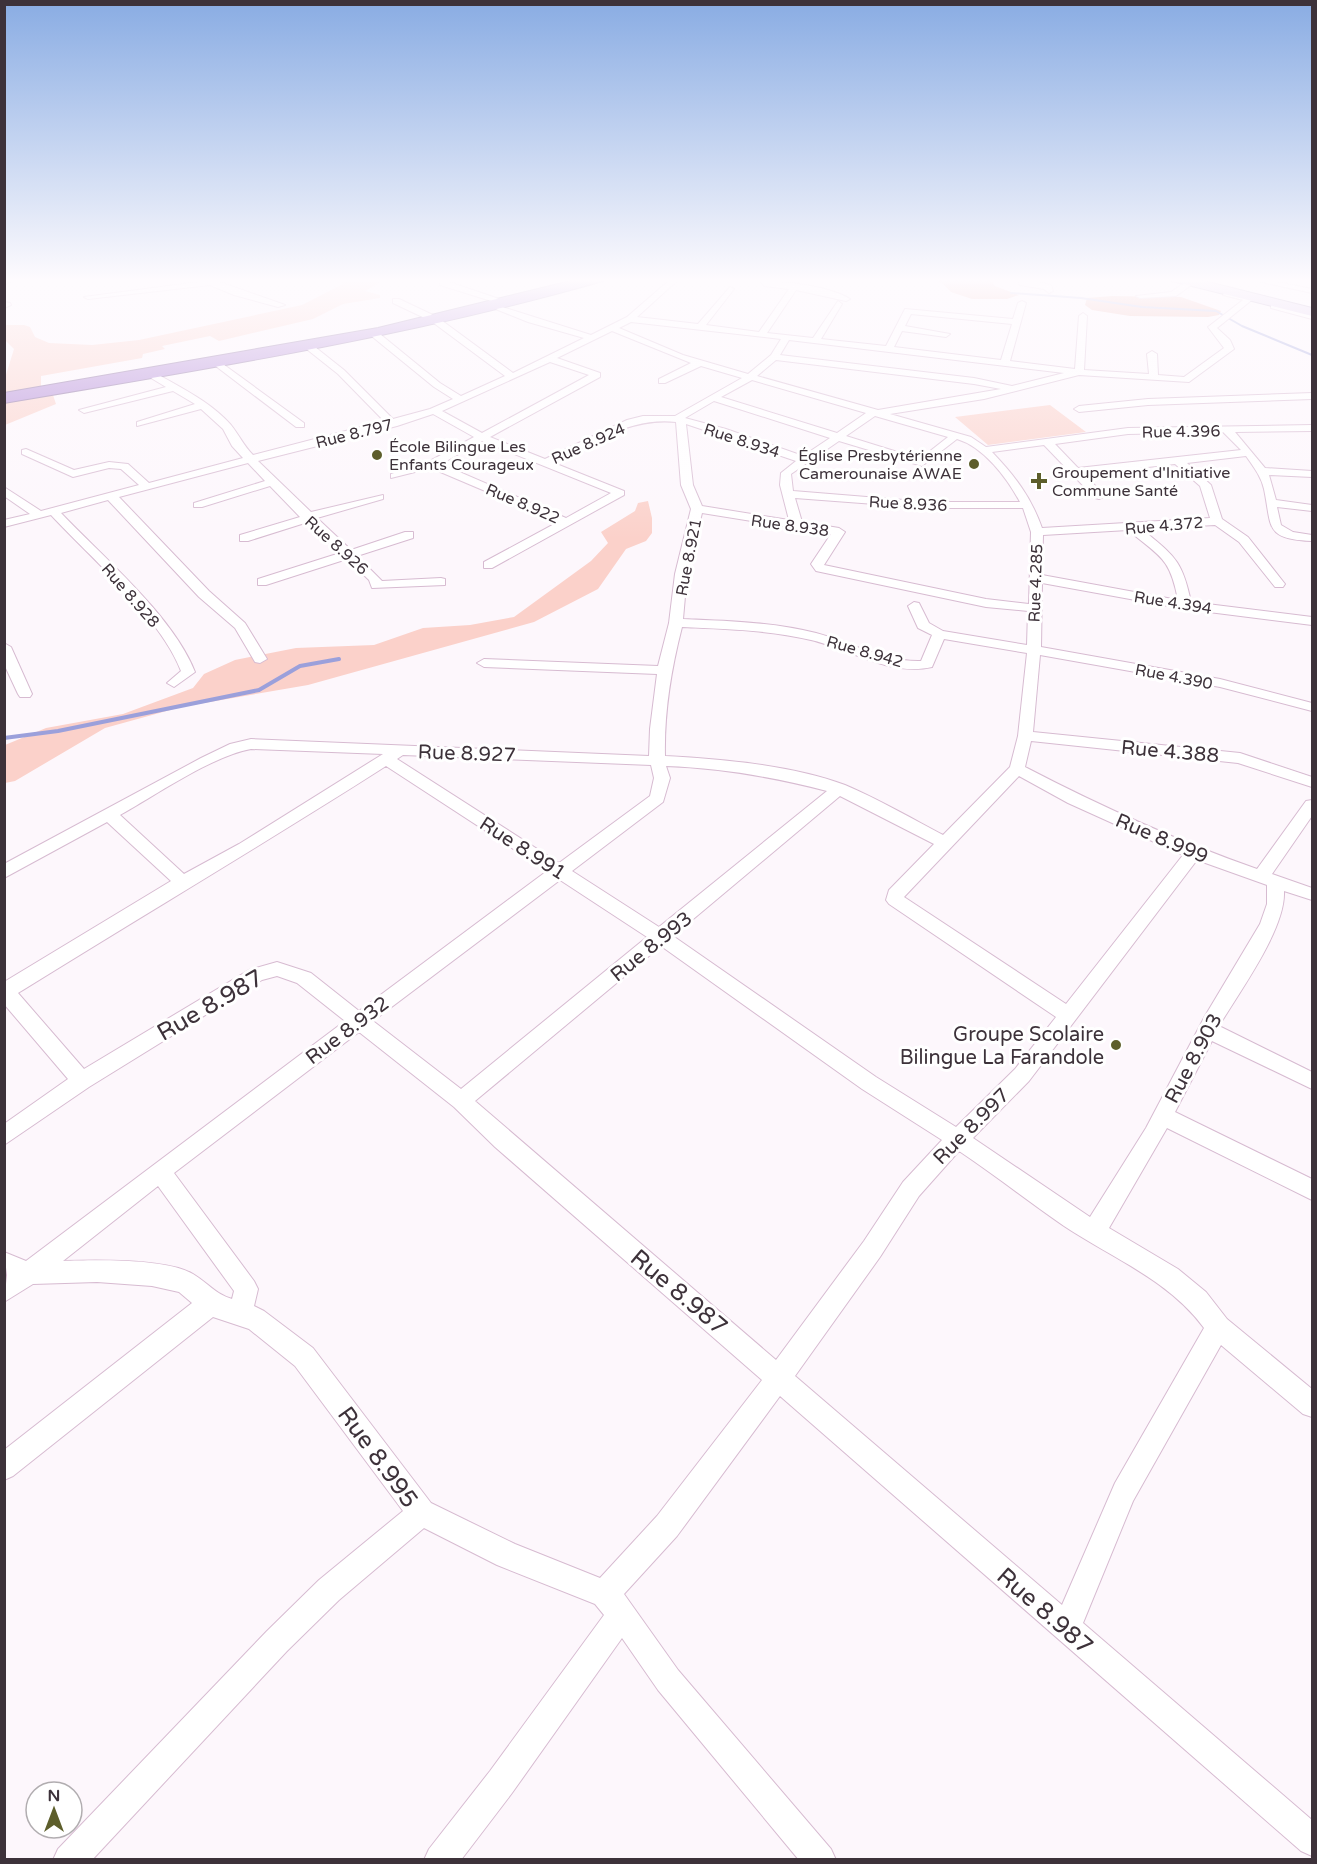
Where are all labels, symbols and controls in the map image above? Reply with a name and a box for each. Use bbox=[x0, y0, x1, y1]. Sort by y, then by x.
street label: Rue 8.797 bbox=[314, 415, 395, 453]
street label: Rue 8.924 bbox=[548, 419, 628, 469]
street label: Rue 8.934 bbox=[701, 419, 782, 463]
street label: Rue 4.396 bbox=[1141, 421, 1221, 443]
place label: École Bilingue Les Enfants Courageux bbox=[389, 437, 534, 475]
place label: Église Presbytérienne Camerounaise AWAE bbox=[798, 446, 962, 484]
marker: École Bilingue Les Enfants Courageux bbox=[370, 448, 384, 462]
marker: Église Presbytérienne Camerounaise AWAE bbox=[967, 457, 981, 471]
place label: Groupement d'Initiative Commune Santé bbox=[1052, 463, 1230, 501]
marker: Groupement d'Initiative Commune Santé bbox=[1030, 472, 1048, 490]
street label: Rue 8.922 bbox=[482, 479, 563, 529]
street label: Rue 8.936 bbox=[868, 492, 948, 516]
street label: Rue 8.938 bbox=[749, 511, 830, 541]
street label: Rue 8.926 bbox=[300, 512, 372, 580]
street label: Rue 4.372 bbox=[1124, 513, 1204, 539]
street label: Rue 8.921 bbox=[672, 517, 706, 598]
street label: Rue 4.285 bbox=[1025, 543, 1047, 623]
street label: Rue 8.928 bbox=[97, 559, 164, 632]
street label: Rue 4.394 bbox=[1132, 587, 1213, 619]
street label: Rue 8.942 bbox=[824, 631, 905, 672]
street label: Rue 4.390 bbox=[1133, 660, 1214, 694]
street label: Rue 4.388 bbox=[1120, 736, 1220, 768]
street label: Rue 8.927 bbox=[417, 740, 517, 768]
street label: Rue 8.999 bbox=[1112, 809, 1212, 869]
street label: Rue 8.991 bbox=[475, 812, 570, 886]
street label: Rue 8.993 bbox=[606, 906, 697, 987]
street label: Rue 8.987 bbox=[152, 963, 269, 1048]
street label: Rue 8.932 bbox=[301, 992, 394, 1070]
street label: Rue 8.903 bbox=[1160, 1009, 1228, 1108]
place label: Groupe Scolaire Bilingue La Farandole bbox=[900, 1023, 1104, 1070]
marker: Groupe Scolaire Bilingue La Farandole bbox=[1109, 1038, 1123, 1052]
street label: Rue 8.997 bbox=[928, 1083, 1015, 1170]
street label: Rue 8.987 bbox=[624, 1243, 733, 1341]
street label: Rue 8.995 bbox=[331, 1401, 424, 1514]
street label: Rue 8.987 bbox=[991, 1562, 1099, 1661]
north arrow bbox=[24, 1780, 84, 1840]
text: N bbox=[48, 1786, 60, 1806]

